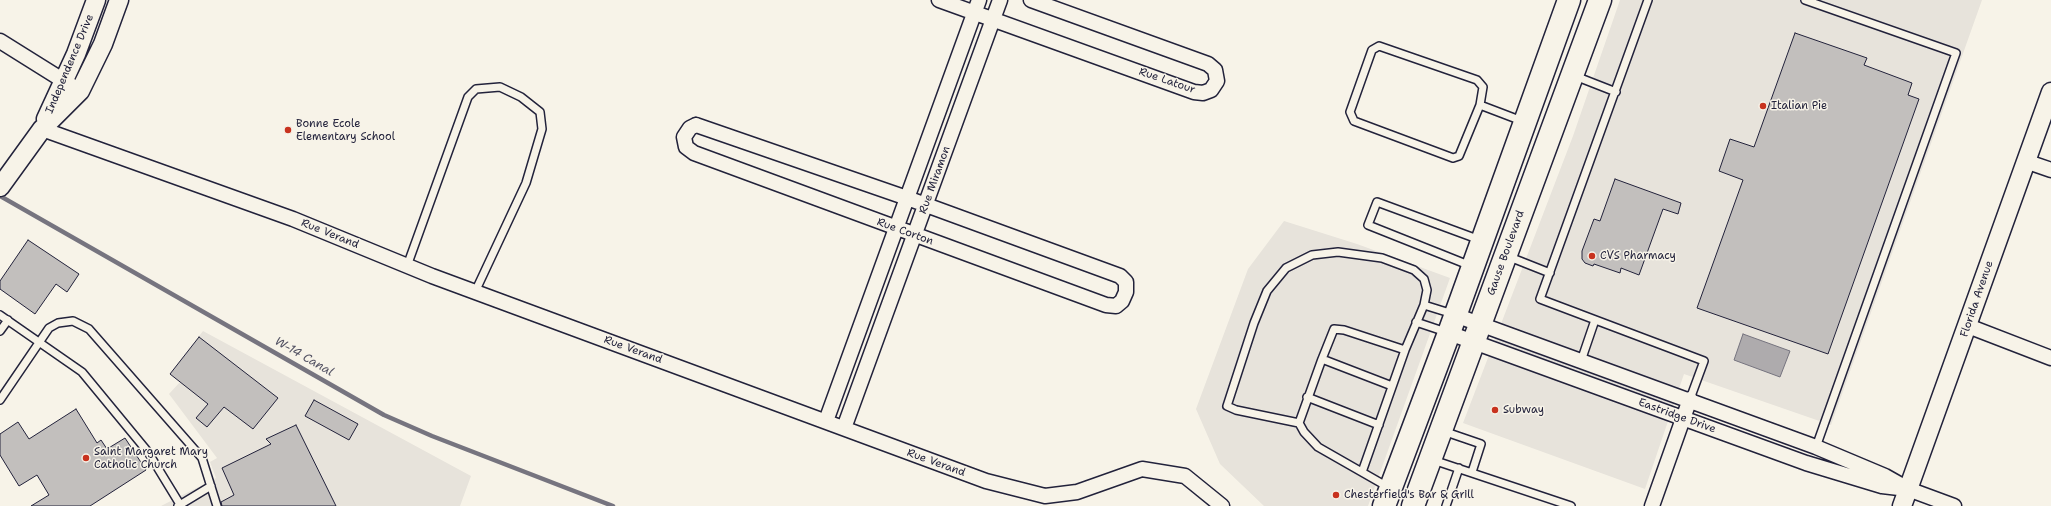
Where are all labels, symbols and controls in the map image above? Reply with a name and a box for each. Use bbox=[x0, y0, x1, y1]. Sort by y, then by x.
street label: Independence Drive bbox=[43, 12, 97, 116]
street label: Rue Latour bbox=[1137, 65, 1197, 97]
place label: Italian Pie bbox=[1771, 99, 1827, 113]
marker: Italian Pie bbox=[1758, 101, 1768, 111]
place label: Bonne Ecole Elementary School bbox=[296, 117, 395, 143]
marker: Bonne Ecole Elementary School bbox=[283, 125, 293, 135]
street label: Rue Miramon bbox=[917, 144, 953, 216]
street label: Gause Boulevard bbox=[1485, 209, 1527, 297]
street label: Rue Verand bbox=[299, 216, 361, 252]
street label: Rue Corton bbox=[875, 216, 935, 248]
place label: CVS Pharmacy bbox=[1600, 249, 1676, 263]
marker: CVS Pharmacy bbox=[1587, 251, 1597, 261]
street label: Florida Avenue bbox=[1958, 259, 1996, 339]
street label: Rue Verand bbox=[602, 333, 664, 367]
water label: W-14 Canal bbox=[272, 334, 336, 380]
street label: Eastridge Drive bbox=[1636, 396, 1718, 436]
place label: Subway bbox=[1503, 403, 1544, 417]
marker: Subway bbox=[1490, 405, 1500, 415]
place label: Saint Margaret Mary Catholic Church bbox=[94, 445, 208, 471]
street label: Rue Verand bbox=[905, 446, 967, 480]
marker: Saint Margaret Mary Catholic Church bbox=[81, 453, 91, 463]
place label: Chesterfield's Bar & Grill bbox=[1344, 488, 1474, 502]
marker: Chesterfield's Bar & Grill bbox=[1331, 490, 1341, 500]

